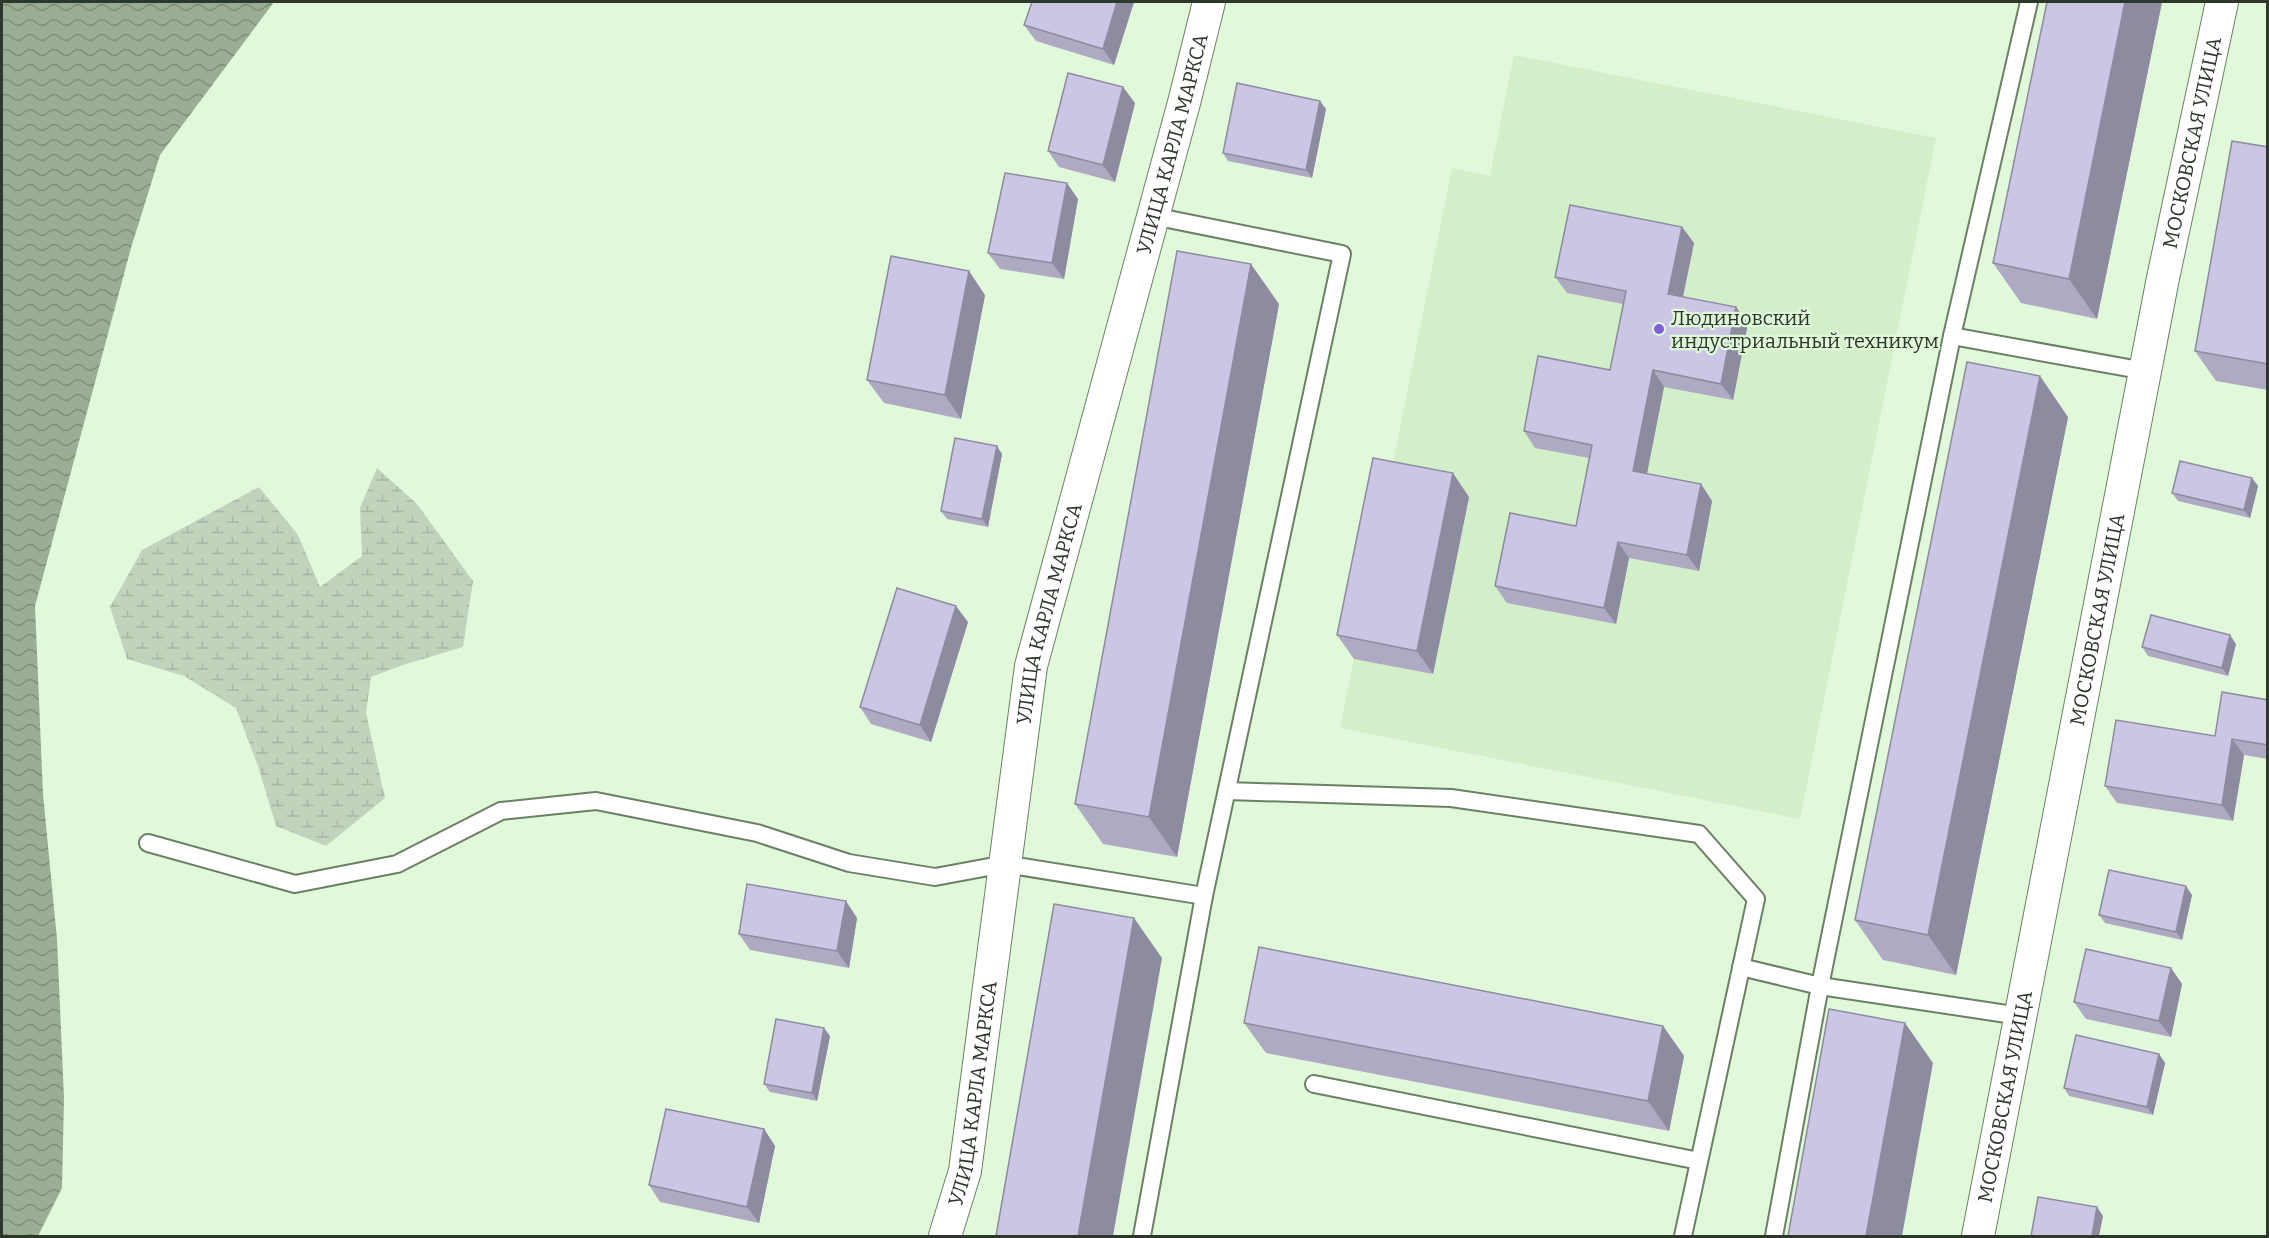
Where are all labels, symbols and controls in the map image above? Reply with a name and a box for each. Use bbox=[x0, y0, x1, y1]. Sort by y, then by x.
street label: УЛИЦА КАРЛА МАРКСА bbox=[1131, 30, 1213, 257]
street label: МОСКОВСКАЯ УЛИЦА bbox=[2158, 34, 2226, 251]
place label: Людиновский индустриальный техникум bbox=[1671, 306, 1939, 353]
marker: Людиновский индустриальный техникум bbox=[1652, 322, 1666, 336]
street label: УЛИЦА КАРЛА МАРКСА bbox=[1011, 500, 1087, 726]
street label: МОСКОВСКАЯ УЛИЦА bbox=[2065, 510, 2129, 728]
street label: УЛИЦА КАРЛА МАРКСА bbox=[943, 979, 1002, 1209]
street label: МОСКОВСКАЯ УЛИЦА bbox=[1973, 988, 2037, 1205]

